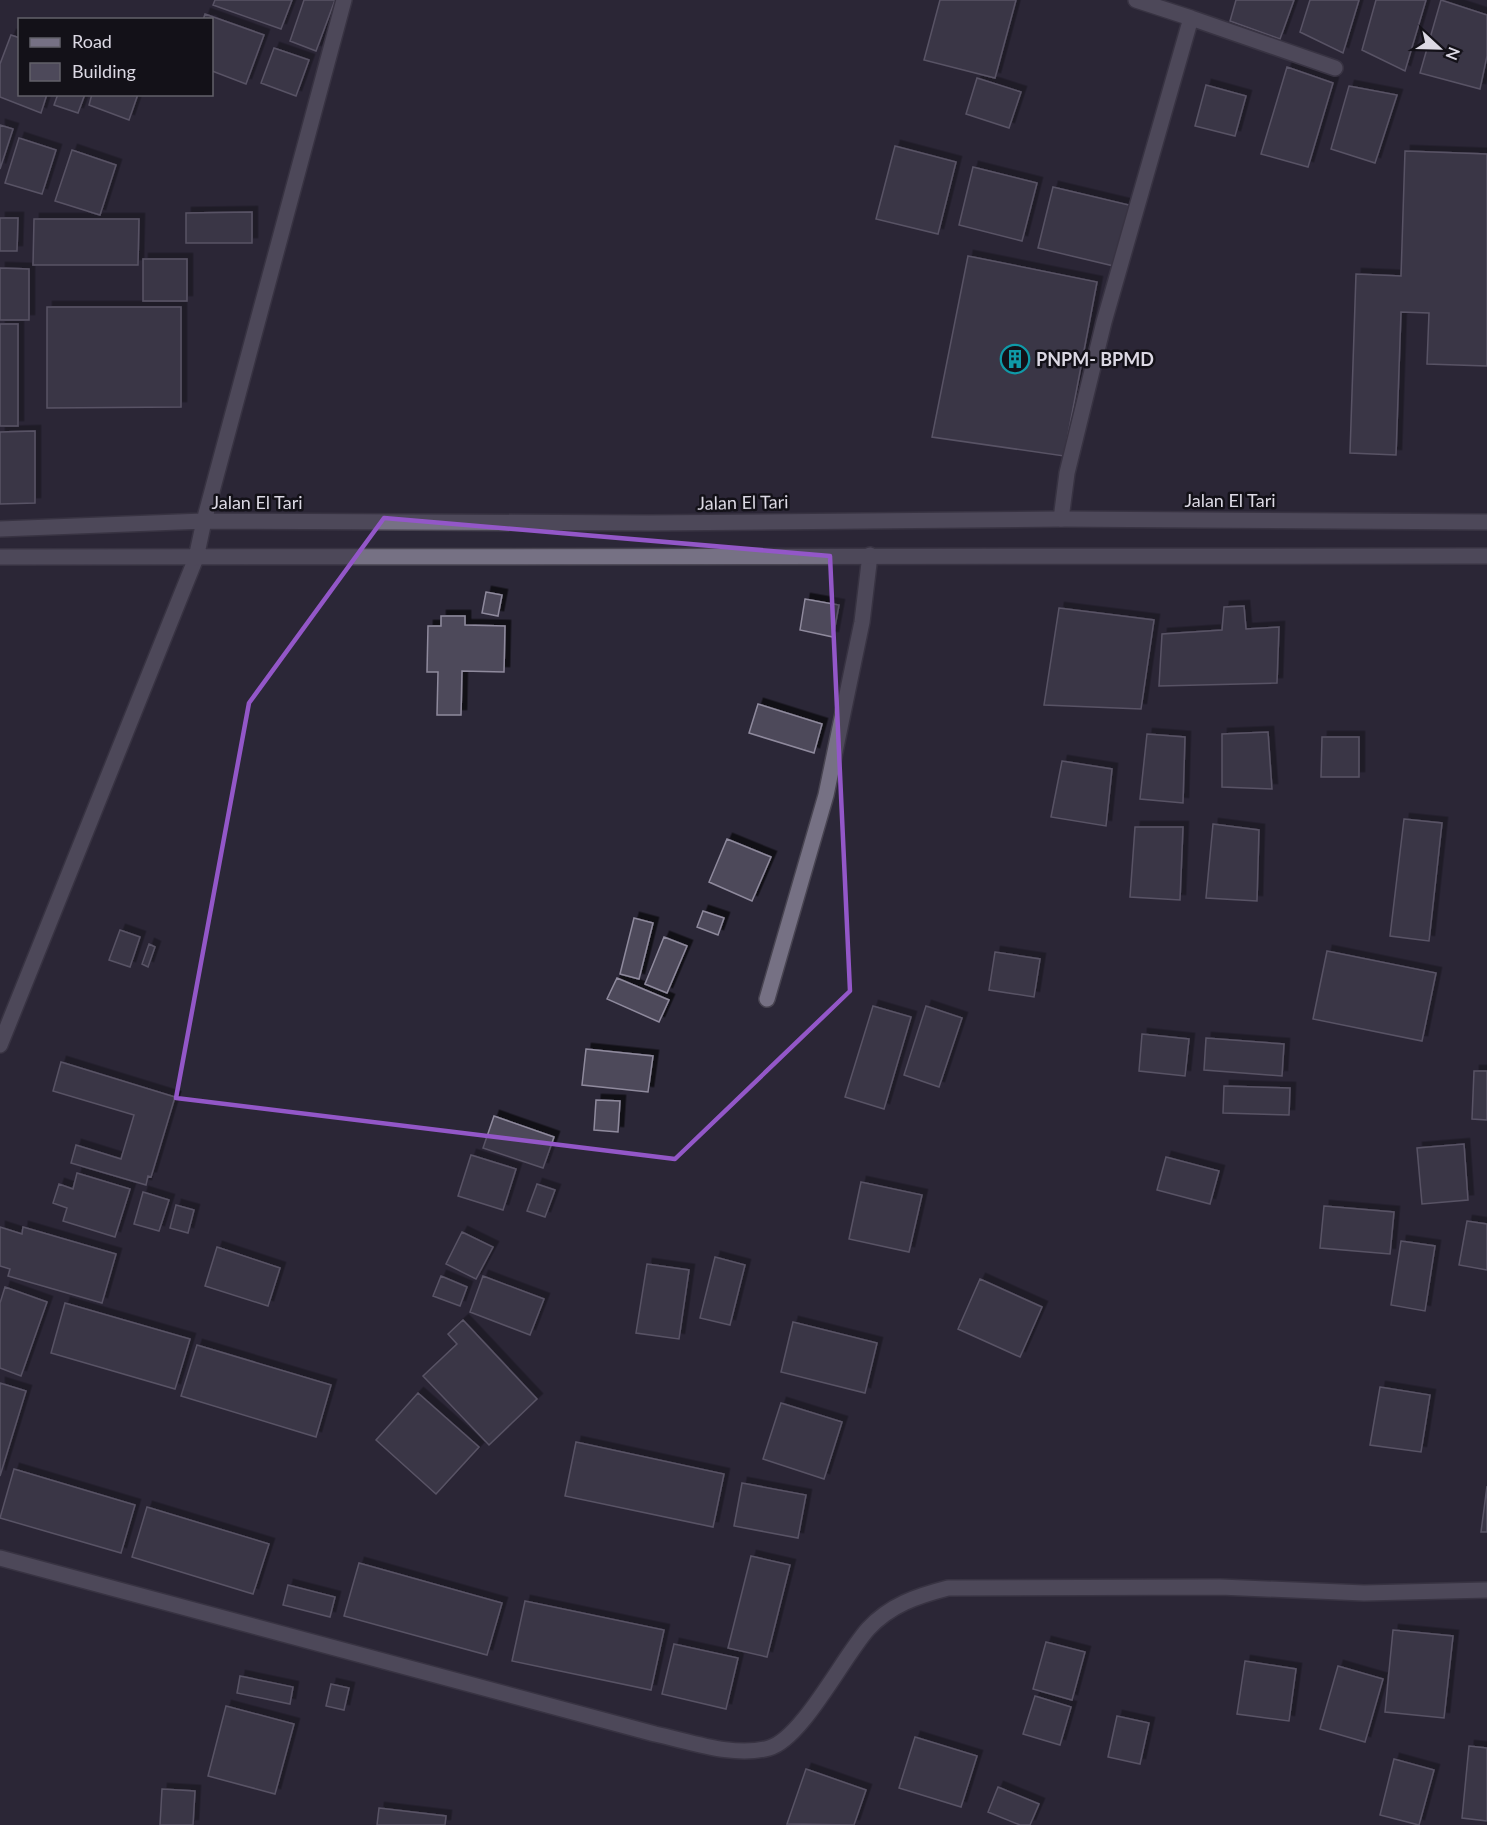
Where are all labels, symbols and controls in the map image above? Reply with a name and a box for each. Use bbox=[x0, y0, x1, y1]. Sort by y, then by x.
legend bbox=[18, 18, 213, 96]
north arrow bbox=[1409, 18, 1469, 78]
text: Road bbox=[72, 30, 112, 52]
text: N bbox=[1442, 45, 1464, 63]
text: Building bbox=[72, 60, 136, 82]
building icon: PNPM- BPMD bbox=[999, 343, 1031, 375]
place label: PNPM- BPMD bbox=[1036, 348, 1154, 370]
street label: Jalan El Tari bbox=[1184, 489, 1276, 511]
street label: Jalan El Tari bbox=[697, 490, 789, 514]
street label: Jalan El Tari bbox=[211, 491, 303, 513]

